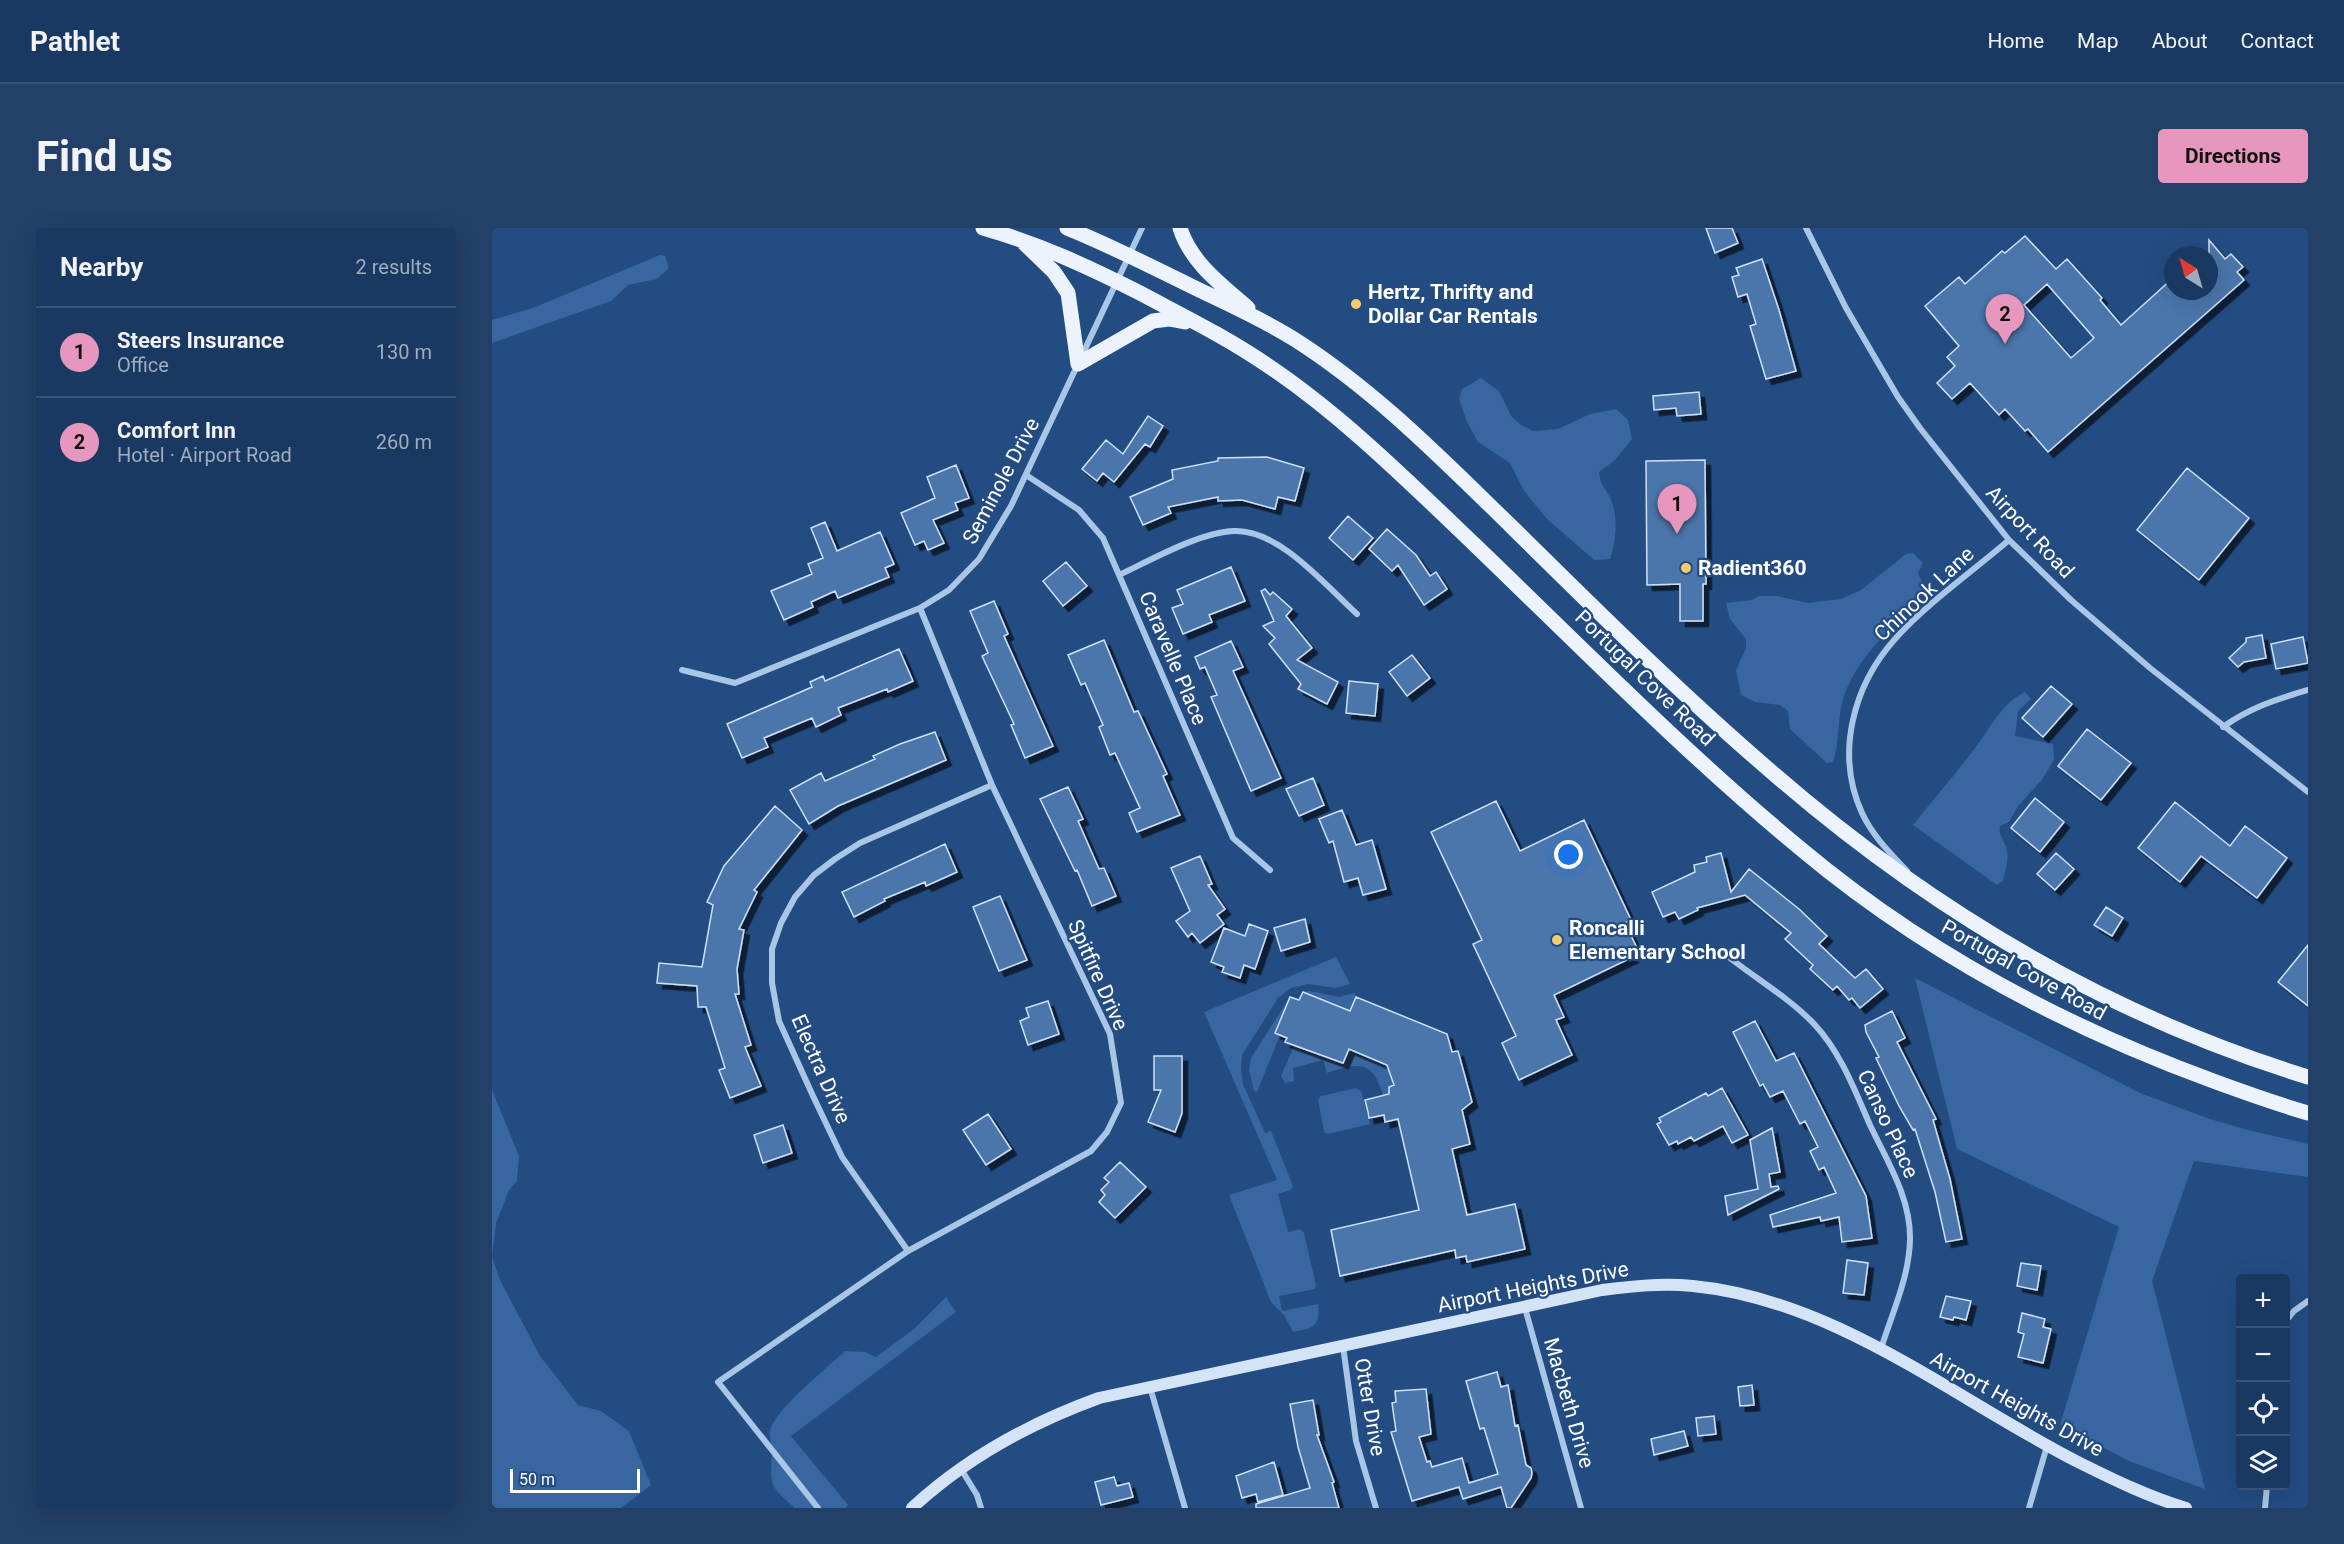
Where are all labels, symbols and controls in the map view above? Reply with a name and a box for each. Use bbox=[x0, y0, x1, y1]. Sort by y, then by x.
text: Pathlet bbox=[30, 25, 120, 58]
text: Home bbox=[1988, 29, 2044, 53]
text: Map bbox=[2077, 29, 2119, 53]
text: About bbox=[2152, 29, 2208, 53]
text: Contact bbox=[2241, 29, 2314, 53]
button: Directions bbox=[2158, 129, 2308, 183]
text: Find us bbox=[36, 132, 173, 181]
north arrow bbox=[2164, 246, 2218, 300]
text: Nearby bbox=[60, 252, 143, 282]
text: 2 results bbox=[356, 255, 432, 279]
place label: Hertz, Thrifty and Dollar Car Rentals bbox=[1368, 280, 1538, 328]
pin: 2 bbox=[1986, 294, 2024, 344]
marker: Hertz, Thrifty and Dollar Car Rentals bbox=[1349, 297, 1363, 311]
text: Steers Insurance bbox=[117, 328, 284, 353]
text: 1 bbox=[74, 340, 85, 364]
text: 130 m bbox=[376, 340, 432, 364]
text: Office bbox=[117, 353, 169, 377]
street label: Seminole Drive bbox=[958, 414, 1044, 548]
text: Comfort Inn bbox=[117, 418, 236, 443]
text: 2 bbox=[74, 430, 85, 454]
text: 260 m bbox=[376, 430, 432, 454]
text: Hotel · Airport Road bbox=[117, 443, 292, 467]
street label: Airport Road bbox=[1981, 481, 2079, 583]
pin: 1 bbox=[1658, 484, 1696, 534]
street label: Chinook Lane bbox=[1869, 542, 1979, 646]
place label: Radient360 bbox=[1698, 556, 1806, 580]
marker: Radient360 bbox=[1679, 561, 1693, 575]
street label: Caravelle Place bbox=[1134, 588, 1212, 728]
street label: Portugal Cove Road bbox=[1570, 605, 1720, 751]
your location bbox=[1554, 840, 1583, 869]
street label: Portugal Cove Road bbox=[1937, 915, 2111, 1025]
street label: Spitfire Drive bbox=[1063, 916, 1133, 1034]
place label: Roncalli Elementary School bbox=[1569, 916, 1746, 964]
marker: Roncalli Elementary School bbox=[1550, 933, 1564, 947]
street label: Electra Drive bbox=[786, 1011, 856, 1127]
street label: Canso Place bbox=[1852, 1066, 1924, 1182]
street label: Airport Heights Drive bbox=[1435, 1257, 1631, 1317]
map controls bbox=[2236, 1274, 2290, 1490]
button: + bbox=[2236, 1274, 2290, 1328]
button: − bbox=[2236, 1328, 2290, 1382]
street label: Macbeth Drive bbox=[1539, 1335, 1599, 1471]
street label: Airport Heights Drive bbox=[1926, 1346, 2108, 1462]
street label: Otter Drive bbox=[1350, 1356, 1390, 1458]
button: locate bbox=[2236, 1382, 2290, 1436]
button: layers bbox=[2236, 1436, 2290, 1490]
scale bar bbox=[510, 1466, 640, 1494]
text: 50 m bbox=[519, 1470, 555, 1489]

